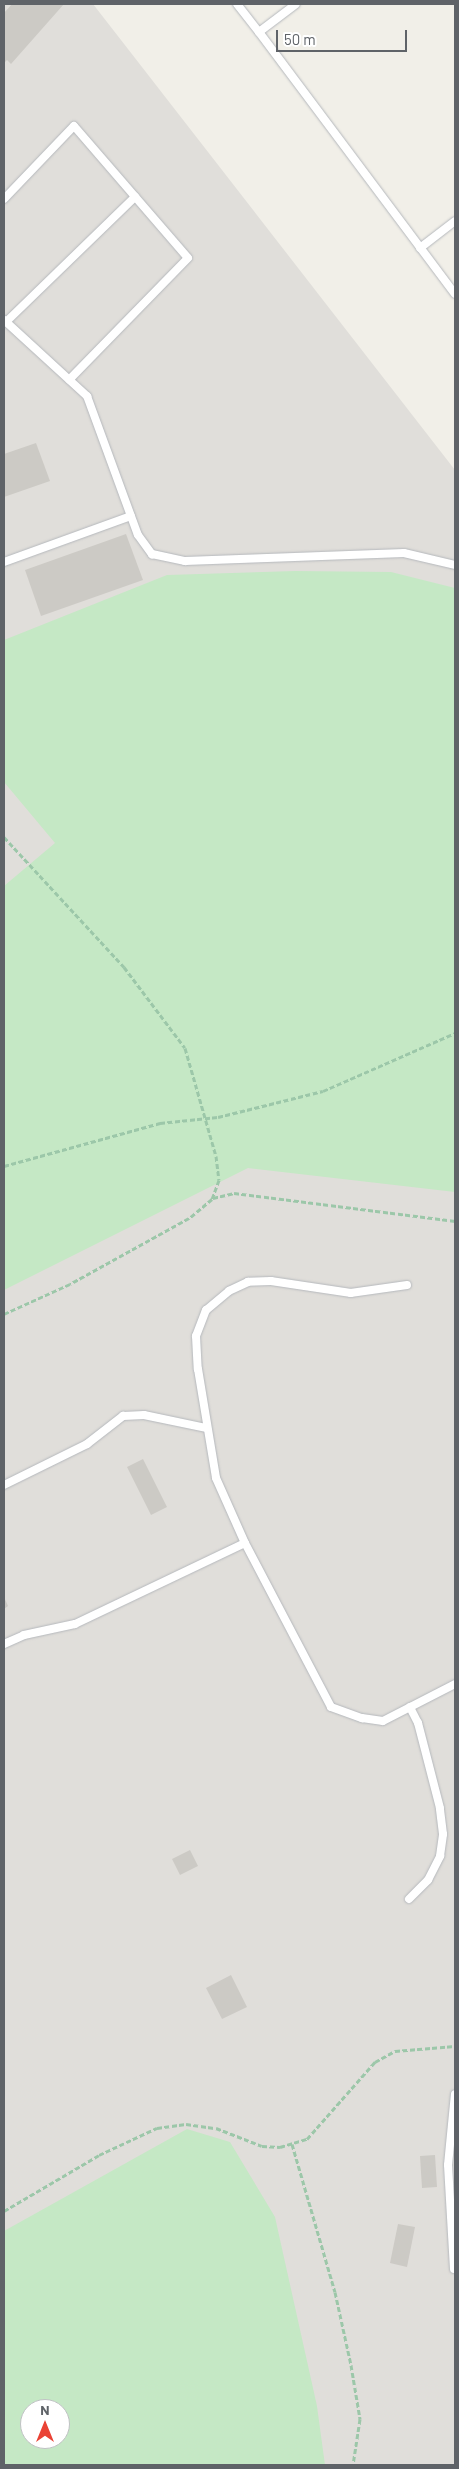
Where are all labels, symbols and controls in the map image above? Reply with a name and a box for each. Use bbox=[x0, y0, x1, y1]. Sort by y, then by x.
scale bar bbox=[279, 20, 410, 52]
text: 50 m bbox=[284, 30, 316, 48]
north arrow bbox=[20, 2399, 70, 2449]
text: N bbox=[40, 2401, 50, 2418]

